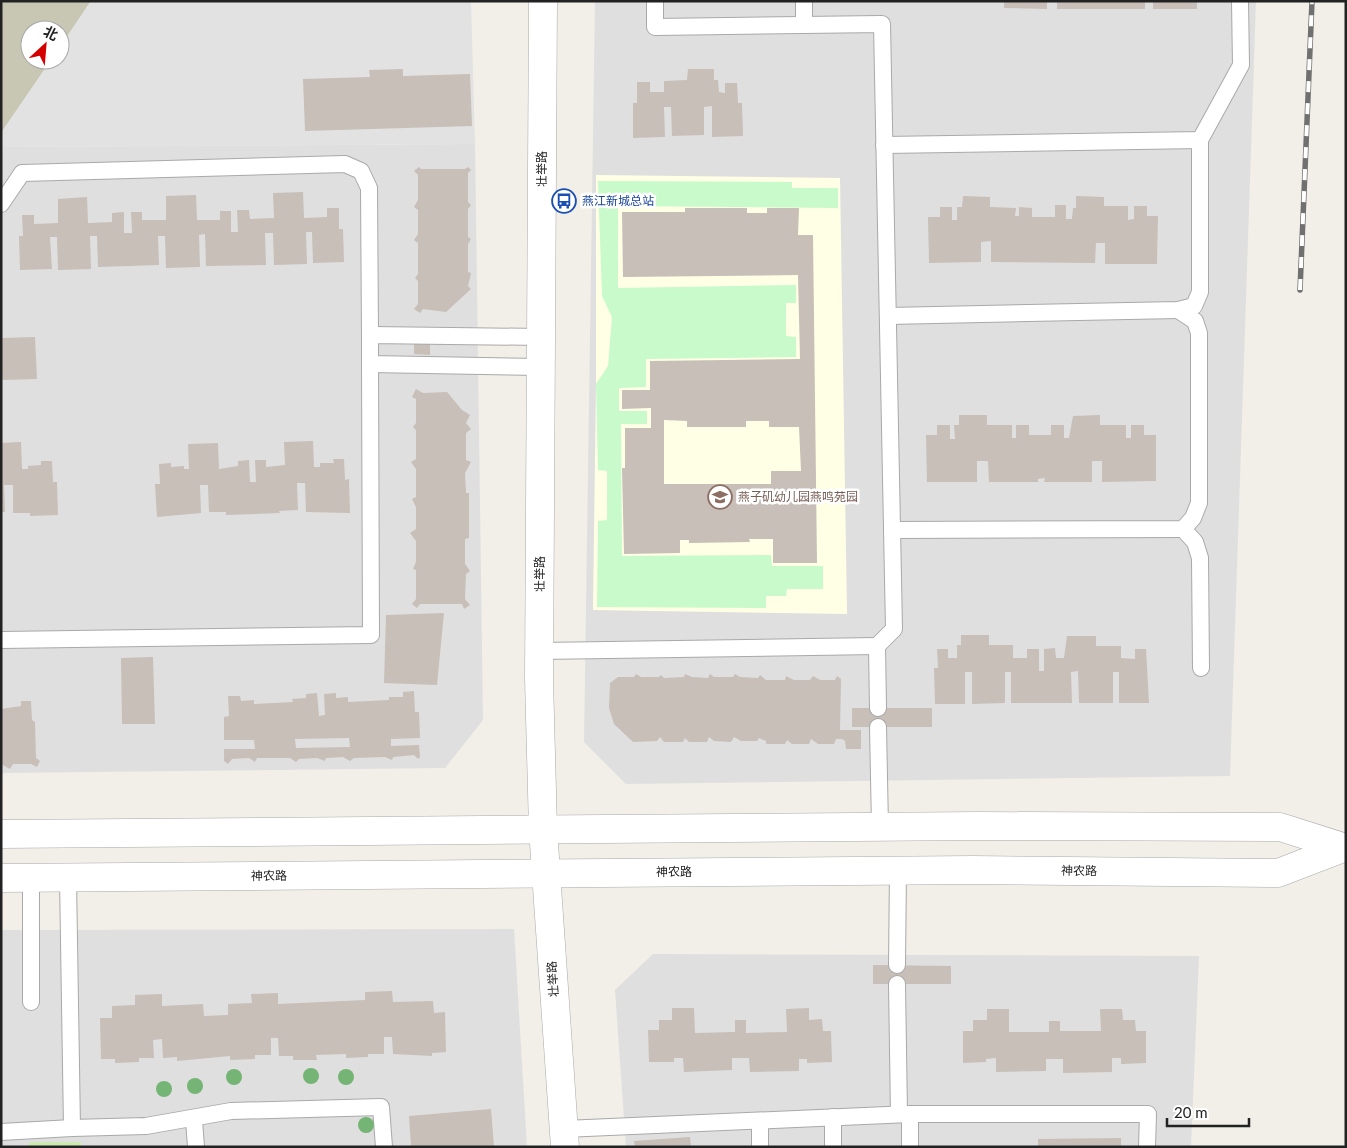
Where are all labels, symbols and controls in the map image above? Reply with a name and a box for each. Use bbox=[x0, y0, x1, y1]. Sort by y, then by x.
north arrow bbox=[20, 20, 70, 70]
text: 北 bbox=[41, 22, 61, 44]
street label: 壮举路 bbox=[534, 151, 549, 187]
bus stop icon: 燕江新城总站 bbox=[551, 188, 577, 214]
place label: 燕江新城总站 bbox=[582, 193, 654, 208]
school or university icon: 燕子矶幼儿园燕鸣苑园 bbox=[707, 484, 733, 510]
place label: 燕子矶幼儿园燕鸣苑园 bbox=[738, 489, 858, 504]
street label: 壮举路 bbox=[532, 556, 547, 592]
street label: 神农路 bbox=[1061, 863, 1097, 878]
street label: 神农路 bbox=[656, 864, 692, 879]
street label: 神农路 bbox=[251, 868, 287, 883]
street label: 壮举路 bbox=[544, 961, 561, 998]
scale bar bbox=[1167, 1096, 1250, 1128]
text: 20 m bbox=[1174, 1103, 1208, 1121]

